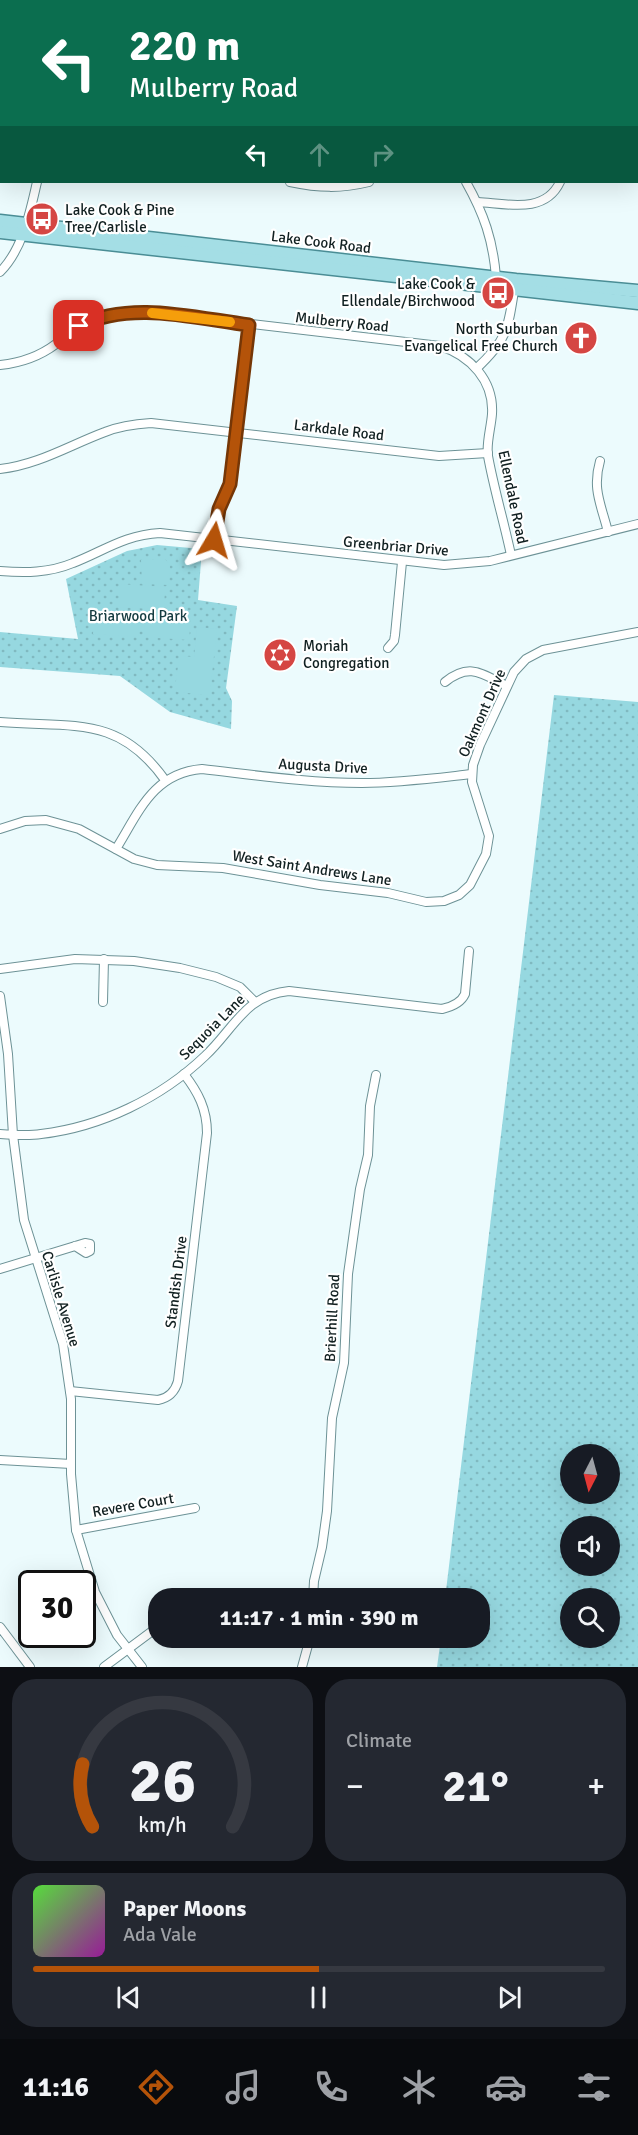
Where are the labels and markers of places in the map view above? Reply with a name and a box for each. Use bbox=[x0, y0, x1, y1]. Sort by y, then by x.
bus stop icon: Lake Cook & Pine Tree/Carlisle bbox=[24, 201, 60, 237]
place label: Lake Cook & Pine Tree/Carlisle bbox=[65, 201, 175, 236]
place label: Lake Cook & Ellendale/Birchwood bbox=[341, 275, 476, 310]
bus stop icon: Lake Cook & Ellendale/Birchwood bbox=[480, 275, 516, 311]
pin bbox=[53, 300, 104, 351]
place label: North Suburban Evangelical Free Church bbox=[404, 320, 558, 355]
church icon: North Suburban Evangelical Free Church bbox=[563, 320, 599, 356]
synagogue icon: Moriah Congregation bbox=[262, 637, 298, 673]
place label: Moriah Congregation bbox=[303, 637, 389, 672]

